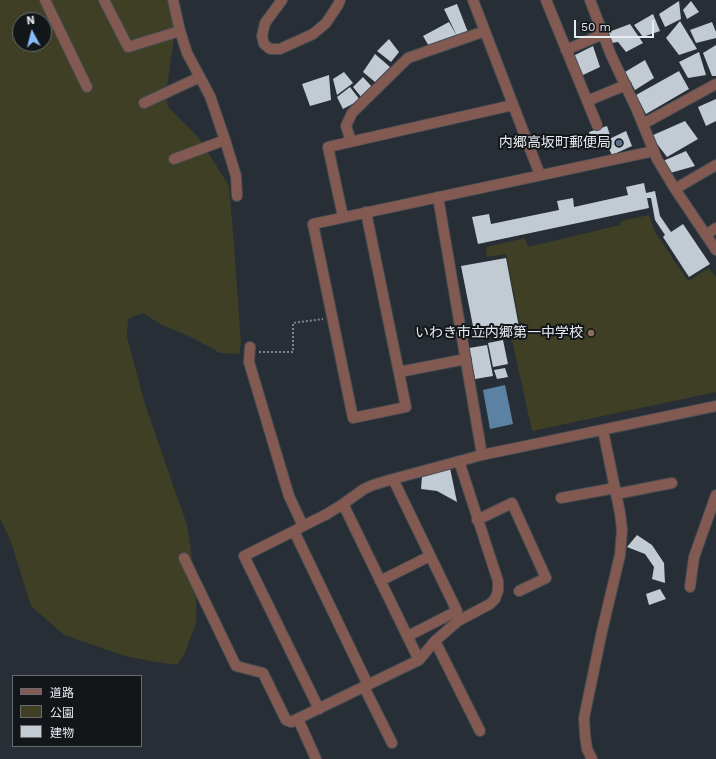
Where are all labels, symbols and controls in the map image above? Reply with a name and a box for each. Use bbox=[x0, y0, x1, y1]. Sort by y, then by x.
north arrow bbox=[12, 12, 52, 52]
scale bar bbox=[576, 12, 656, 38]
text: N bbox=[26, 14, 35, 28]
text: 50 m bbox=[581, 20, 611, 34]
place label: 内郷高坂町郵便局 bbox=[499, 135, 611, 151]
marker: 内郷高坂町郵便局 bbox=[614, 138, 624, 148]
place label: いわき市立内郷第一中学校 bbox=[415, 325, 583, 341]
marker: いわき市立内郷第一中学校 bbox=[586, 328, 596, 338]
legend bbox=[12, 675, 142, 747]
text: 道路 bbox=[50, 686, 74, 700]
text: 公園 bbox=[50, 706, 74, 720]
text: 建物 bbox=[50, 726, 74, 740]

